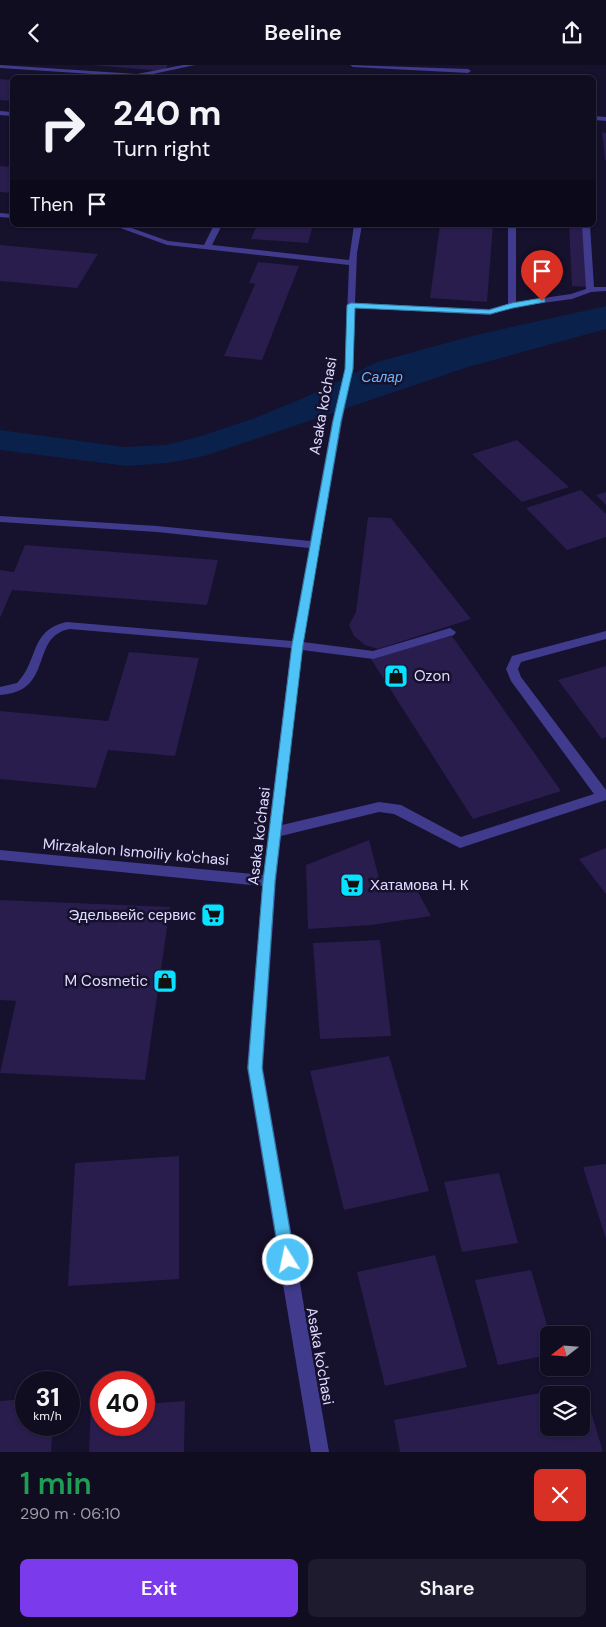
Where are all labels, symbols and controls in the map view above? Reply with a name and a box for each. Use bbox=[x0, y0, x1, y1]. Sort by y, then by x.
text: Beeline bbox=[264, 18, 342, 47]
icon: back bbox=[20, 19, 48, 47]
icon: share bbox=[558, 19, 586, 47]
text: 240 m bbox=[113, 90, 222, 136]
icon: right bbox=[30, 95, 95, 160]
text: Turn right bbox=[113, 134, 210, 163]
icon: arrive bbox=[83, 190, 111, 218]
text: Then bbox=[30, 192, 73, 217]
pin bbox=[521, 250, 563, 301]
icon: arrive bbox=[528, 257, 556, 285]
street label: Asaka ko'chasi bbox=[305, 356, 341, 456]
water label: Салар bbox=[361, 368, 403, 386]
shop icon: Ozon bbox=[383, 663, 409, 689]
place label: Ozon bbox=[414, 666, 450, 686]
street label: Asaka ko'chasi bbox=[243, 786, 275, 886]
street label: Mirzakalon Ismoiliy ko'chasi bbox=[42, 834, 230, 870]
supermarket icon: Хатамова Н. К bbox=[339, 872, 365, 898]
place label: Хатамова Н. К bbox=[370, 875, 469, 895]
supermarket icon: Эдельвейс сервис bbox=[200, 902, 226, 928]
place label: Эдельвейс сервис bbox=[69, 905, 196, 925]
shop icon: M Cosmetic bbox=[152, 968, 178, 994]
place label: M Cosmetic bbox=[65, 971, 148, 991]
position arrow bbox=[261, 1233, 313, 1285]
street label: Asaka ko'chasi bbox=[302, 1306, 338, 1406]
north arrow bbox=[540, 1326, 590, 1376]
map controls bbox=[540, 1326, 590, 1436]
speed limit sign: 40 bbox=[90, 1371, 155, 1436]
text: 31 bbox=[35, 1381, 59, 1414]
button: layers bbox=[540, 1386, 590, 1436]
text: km/h bbox=[33, 1408, 62, 1424]
text: 1 min bbox=[20, 1464, 92, 1503]
button: close bbox=[534, 1469, 586, 1521]
text: 290 m · 06:10 bbox=[20, 1503, 120, 1524]
button: Exit bbox=[20, 1559, 298, 1617]
button: Share bbox=[308, 1559, 586, 1617]

